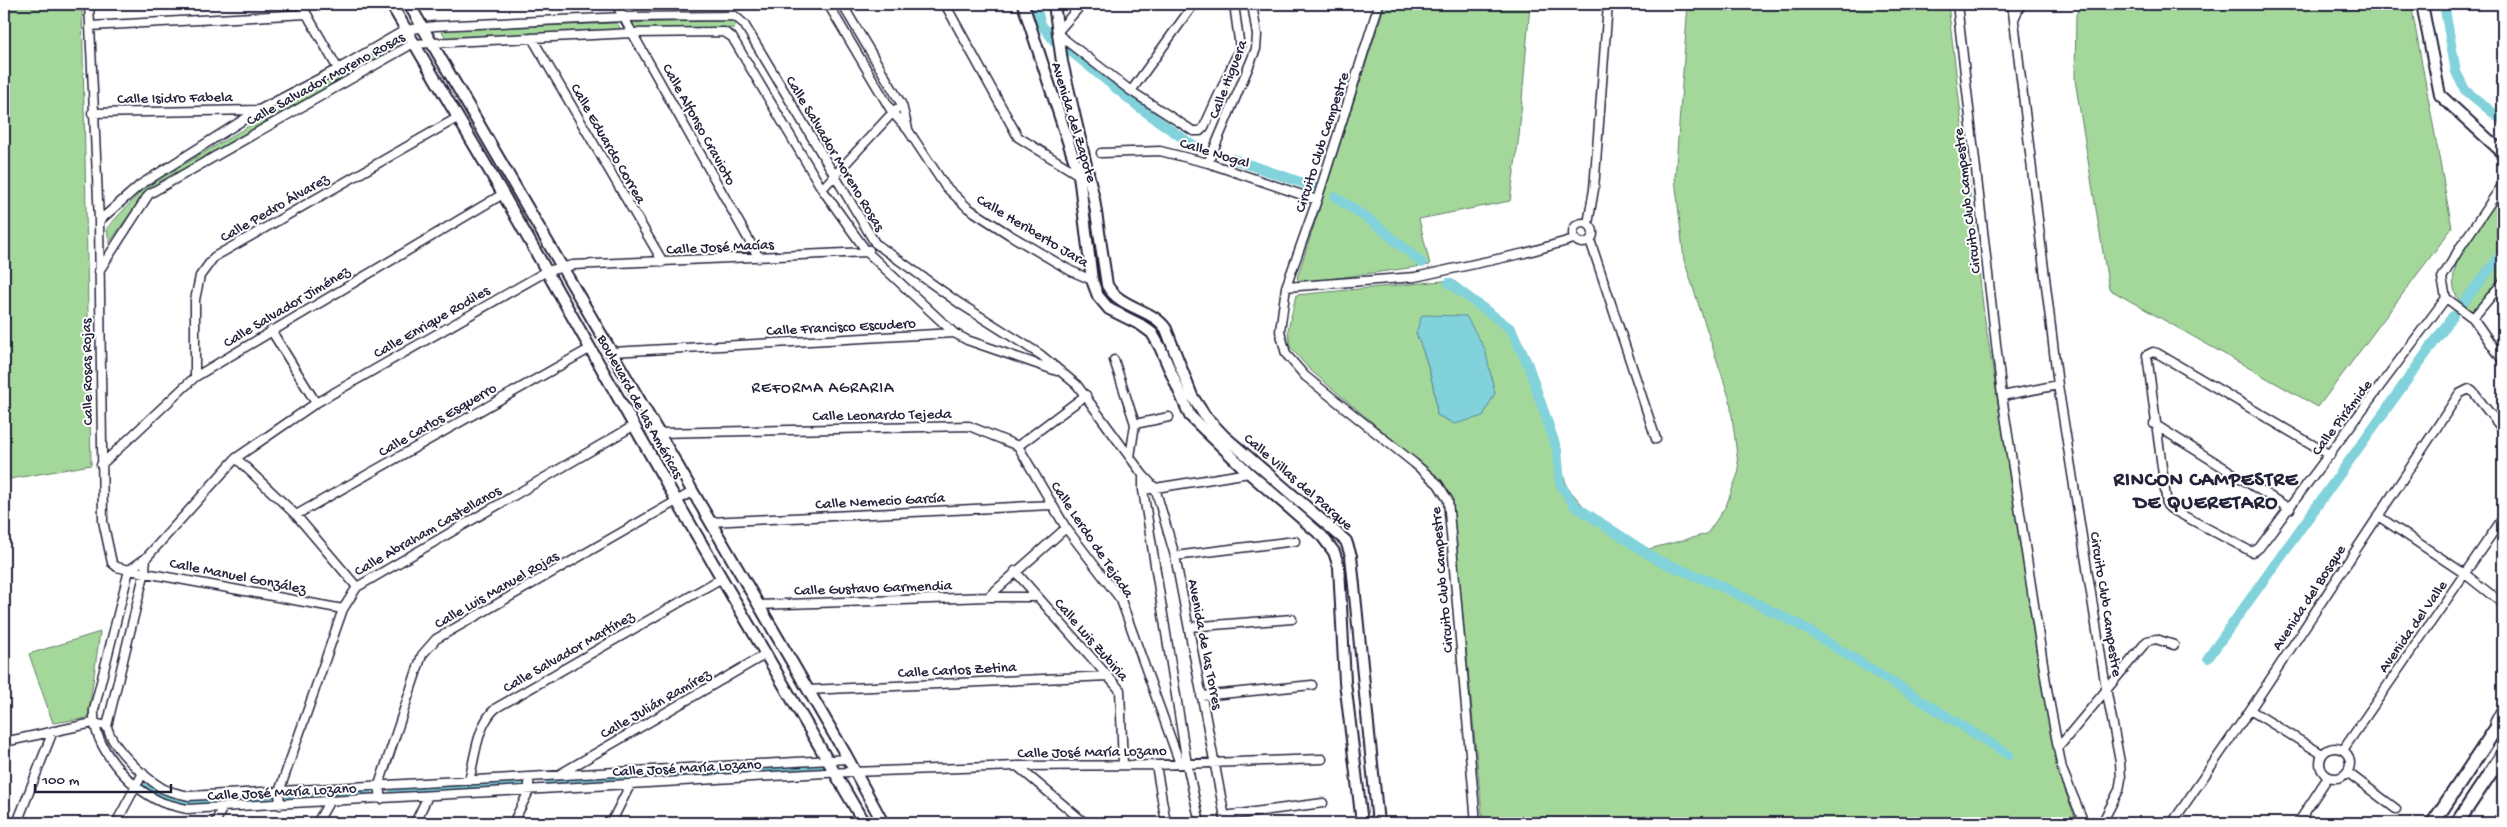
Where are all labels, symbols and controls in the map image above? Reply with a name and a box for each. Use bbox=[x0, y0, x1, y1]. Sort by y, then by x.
street label: Calle Salvador Moreno Rosas bbox=[244, 28, 409, 131]
street label: Calle Higuera bbox=[1206, 37, 1252, 122]
street label: Avenida del Zapote bbox=[1046, 60, 1100, 185]
street label: Calle Alfonso Cravioto bbox=[657, 61, 739, 189]
street label: Circuito Club Campestre bbox=[1292, 70, 1354, 215]
street label: Calle Salvador Moreno Rosas bbox=[781, 73, 888, 235]
street label: Calle Eduardo Correa bbox=[565, 81, 649, 208]
street label: Calle Isidro Fabela bbox=[117, 89, 234, 109]
street label: Circuito Club Campestre bbox=[1950, 127, 1986, 275]
street label: Calle Nogal bbox=[1177, 135, 1252, 173]
street label: Calle Pedro Álvarez bbox=[217, 170, 333, 247]
street label: Calle Heriberto Jara bbox=[973, 191, 1092, 273]
street label: Calle José Macías bbox=[666, 236, 775, 260]
street label: Calle Salvador Jiménez bbox=[221, 263, 354, 353]
street label: Calle Enrique Rodiles bbox=[371, 282, 494, 363]
street label: Calle Francisco Escudero bbox=[766, 315, 917, 341]
street label: Calle Rosas Rojas bbox=[78, 318, 98, 426]
street label: Boulevard de las Américas bbox=[592, 331, 687, 482]
street label: Calle Pirámide bbox=[2308, 377, 2377, 460]
street label: Calle Carlos Esquerro bbox=[376, 380, 500, 462]
district label: REFORMA AGRARIA bbox=[752, 380, 895, 399]
street label: Calle Leonardo Tejeda bbox=[812, 406, 952, 426]
street label: Calle Villas del Parque bbox=[1239, 430, 1356, 535]
district label: RINCON CAMPESTRE DE QUERETARO bbox=[2113, 470, 2299, 516]
street label: Calle Lerdo de Tejada bbox=[1046, 479, 1137, 602]
street label: Calle Abraham Castellanos bbox=[351, 482, 505, 581]
street label: Calle Nemecio García bbox=[815, 490, 946, 514]
street label: Circuito Club Campestre bbox=[1428, 506, 1458, 654]
street label: Circuito Club Campestre bbox=[2085, 531, 2125, 678]
street label: Avenida del Bosque bbox=[2269, 542, 2351, 654]
street label: Calle Luis Manuel Rojas bbox=[432, 548, 563, 634]
street label: Calle Manuel González bbox=[168, 555, 308, 599]
street label: Calle Gustavo Garmendia bbox=[794, 577, 953, 601]
street label: Avenida del Valle bbox=[2375, 577, 2452, 677]
street label: Avenida de las Torres bbox=[1183, 578, 1226, 712]
street label: Calle Luis Zubiria bbox=[1050, 595, 1132, 686]
street label: Calle Salvador Martínez bbox=[500, 608, 638, 698]
street label: Calle Carlos Zetina bbox=[897, 659, 1017, 683]
street label: Calle Julián Ramírez bbox=[598, 666, 715, 744]
street label: Calle José María Lozano bbox=[1017, 743, 1167, 763]
street label: Calle José María Lozano bbox=[612, 756, 762, 782]
scale bar bbox=[35, 762, 171, 794]
text: 100 m bbox=[41, 772, 80, 790]
street label: Calle José María Lozano bbox=[207, 780, 357, 806]

